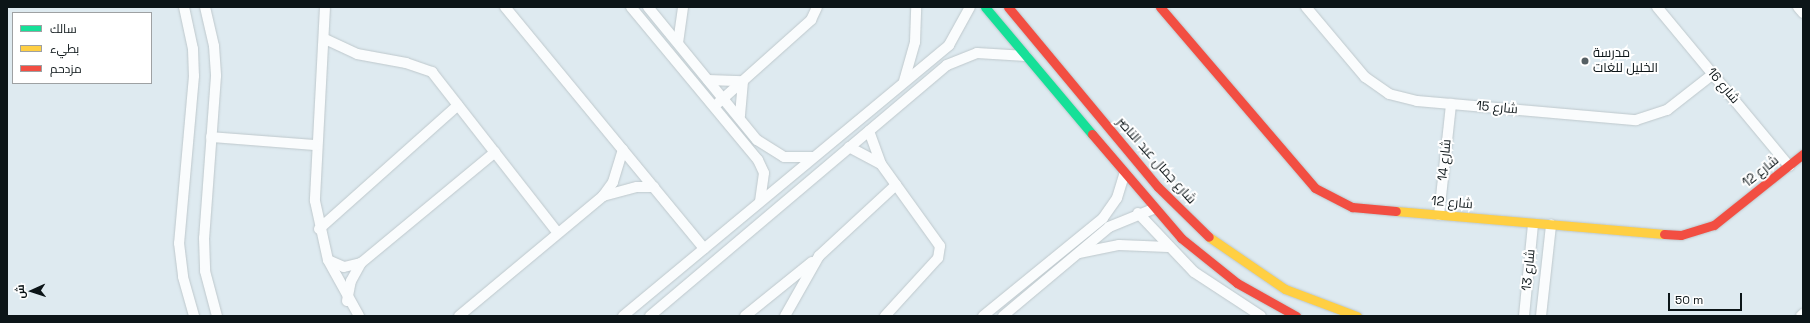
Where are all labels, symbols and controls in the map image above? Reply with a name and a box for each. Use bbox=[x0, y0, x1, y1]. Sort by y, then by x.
legend bbox=[12, 12, 152, 84]
text: سالك bbox=[50, 21, 77, 37]
text: بطيء bbox=[50, 41, 79, 57]
place label: مدرسة الخليل للغات bbox=[1593, 46, 1658, 77]
marker: مدرسة الخليل للغات bbox=[1580, 56, 1590, 66]
text: مزدحم bbox=[50, 61, 82, 77]
street label: شارع 16 bbox=[1704, 65, 1742, 107]
street label: شارع 15 bbox=[1476, 98, 1518, 118]
street label: شارع جمال عبد الناصر bbox=[1113, 115, 1199, 207]
street label: شارع 14 bbox=[1435, 138, 1455, 182]
street label: شارع 12 bbox=[1740, 153, 1782, 191]
street label: شارع 12 bbox=[1431, 193, 1473, 213]
street label: شارع 13 bbox=[1519, 248, 1539, 292]
north arrow bbox=[12, 271, 52, 311]
text: ش bbox=[13, 284, 27, 299]
scale bar bbox=[1670, 285, 1744, 311]
text: 50 m bbox=[1675, 292, 1703, 308]

